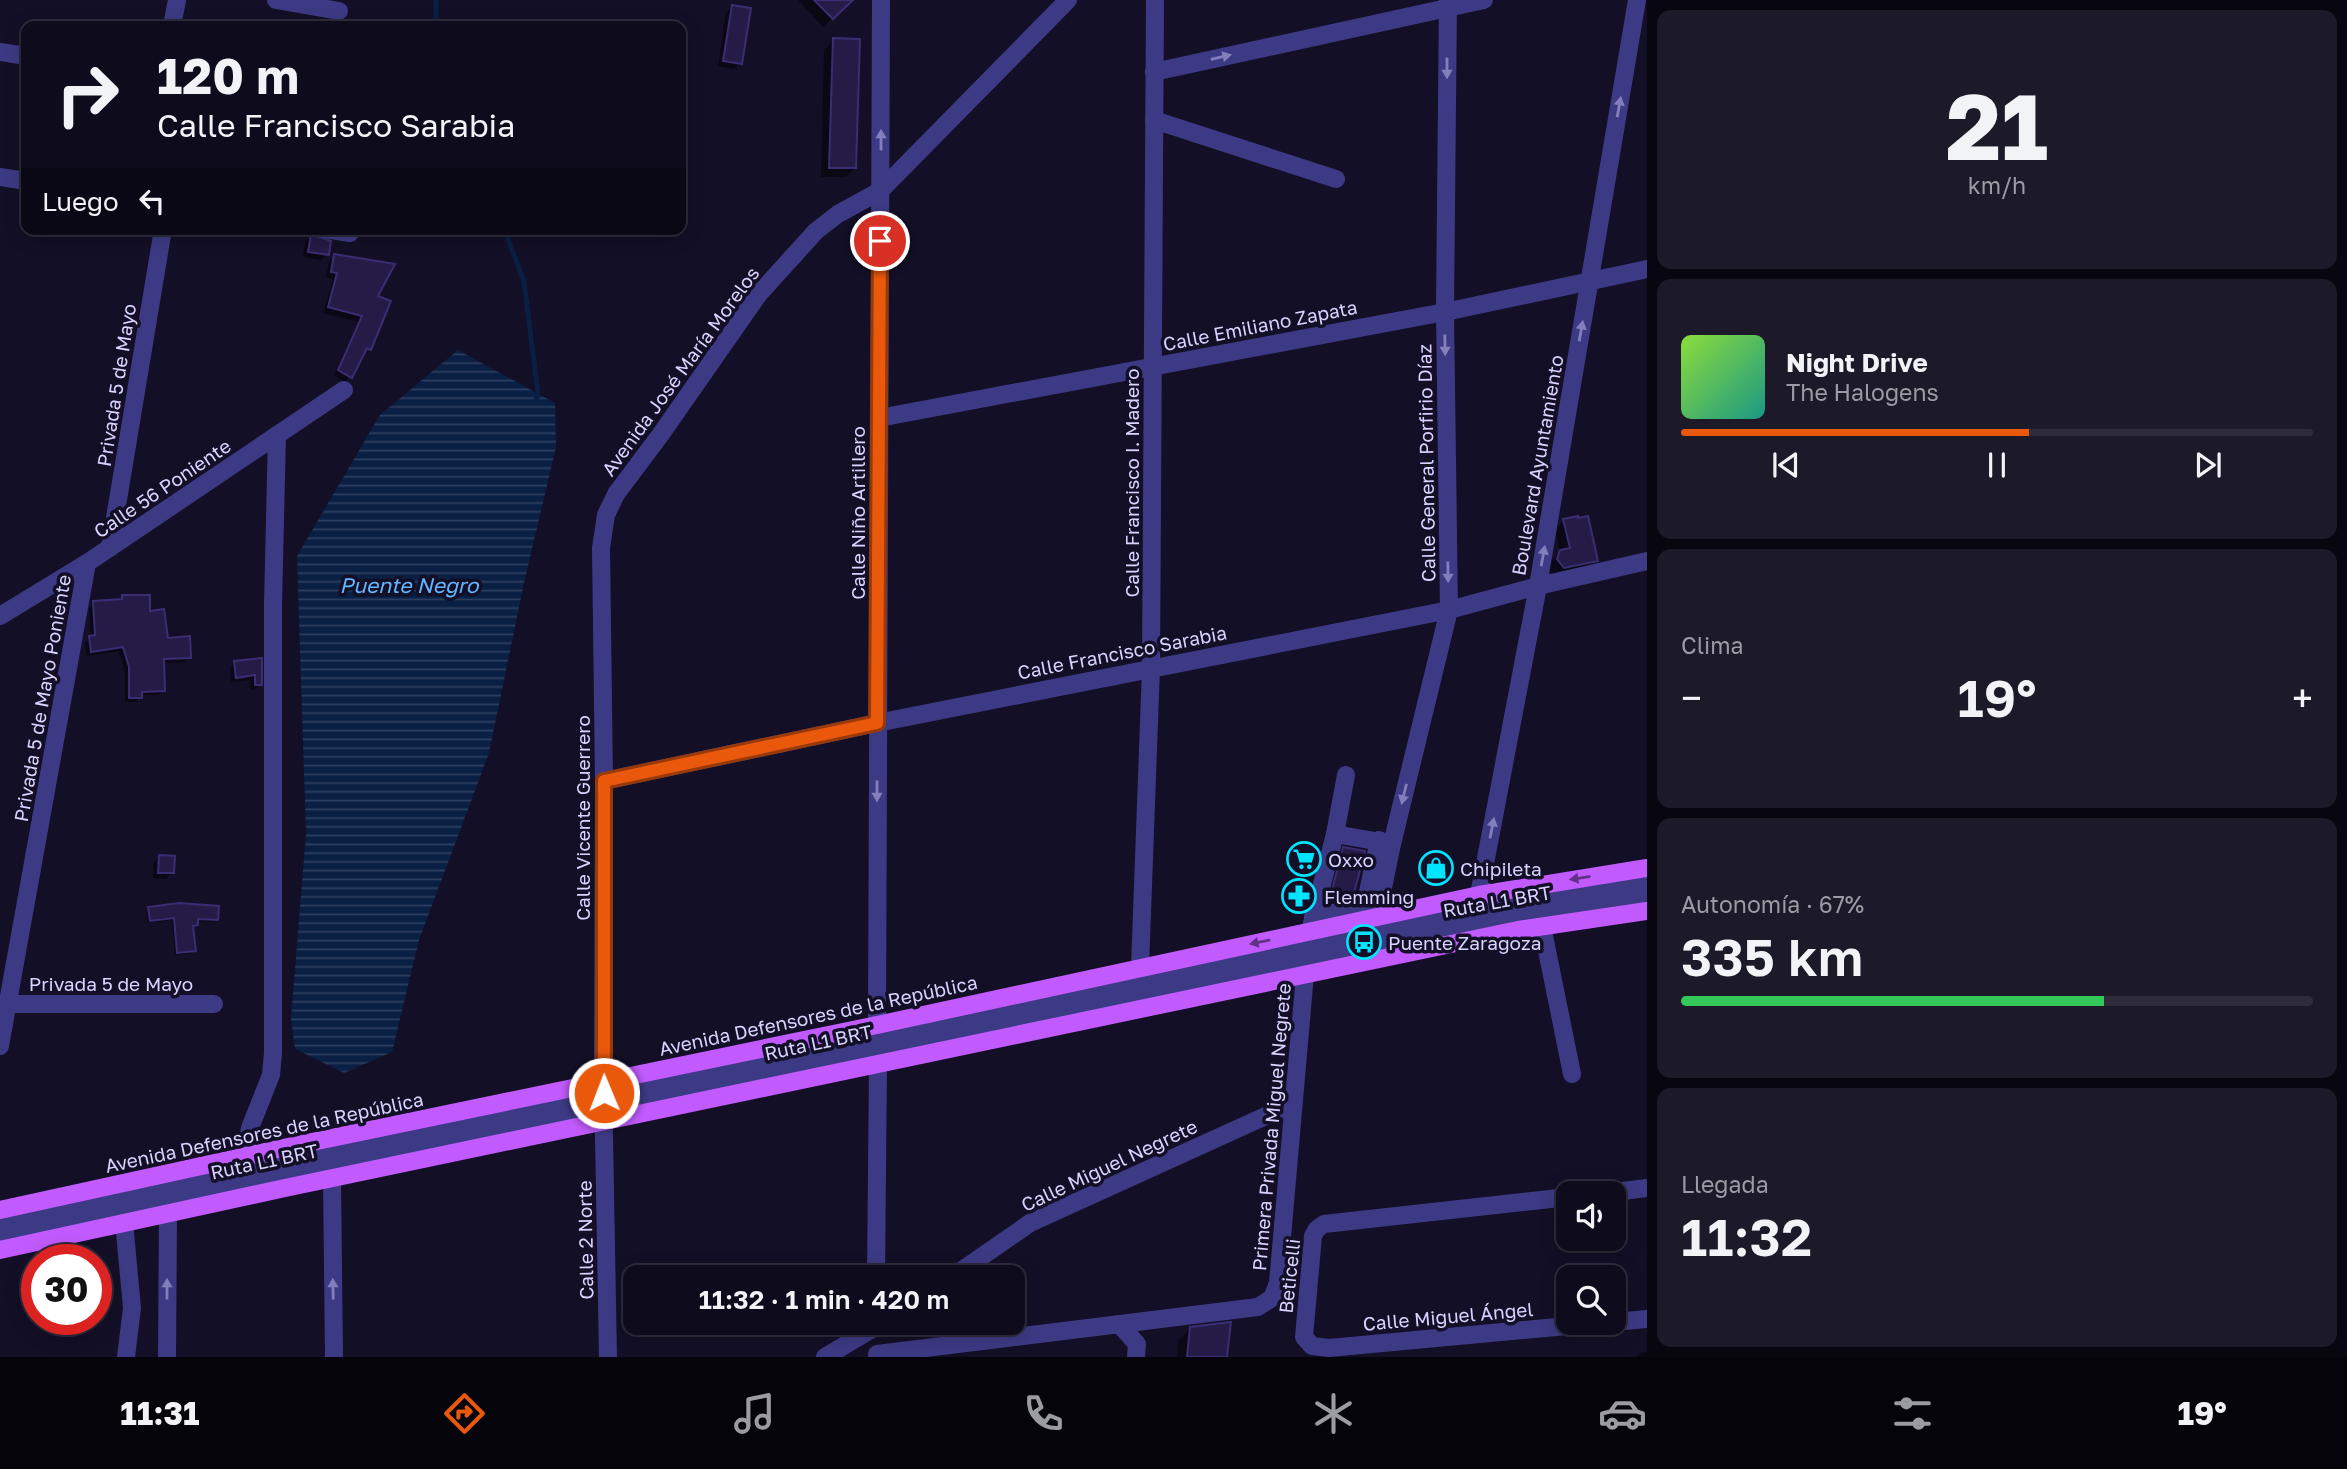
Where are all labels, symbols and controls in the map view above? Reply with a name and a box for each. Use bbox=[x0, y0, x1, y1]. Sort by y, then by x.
text: 120 m bbox=[157, 46, 299, 105]
icon: right bbox=[42, 49, 133, 140]
one-way arrow bbox=[1210, 51, 1232, 62]
one-way arrow bbox=[1441, 57, 1453, 79]
text: 21 bbox=[1946, 71, 2048, 180]
one-way arrow bbox=[1614, 96, 1625, 118]
text: Calle Francisco Sarabia bbox=[157, 106, 515, 144]
one-way arrow bbox=[875, 129, 887, 151]
text: km/h bbox=[1968, 171, 2026, 199]
icon: left bbox=[133, 182, 171, 220]
text: Luego bbox=[42, 186, 119, 217]
pin bbox=[850, 211, 910, 271]
icon: arrive bbox=[861, 222, 899, 260]
street label: Avenida José María Morelos bbox=[596, 262, 764, 480]
street label: Calle Emiliano Zapata bbox=[1161, 295, 1359, 355]
street label: Privada 5 de Mayo bbox=[92, 302, 140, 468]
one-way arrow bbox=[1576, 320, 1587, 342]
one-way arrow bbox=[1440, 334, 1451, 356]
street label: Calle General Porfirio Díaz bbox=[1412, 344, 1440, 582]
text: Night Drive bbox=[1786, 347, 1928, 378]
street label: Boulevard Ayuntamiento bbox=[1506, 353, 1568, 577]
street label: Calle Francisco I. Madero bbox=[1120, 368, 1143, 598]
text: The Halogens bbox=[1786, 378, 1939, 406]
street label: Calle Niño Artillero bbox=[846, 426, 869, 600]
street label: Calle 56 Poniente bbox=[89, 434, 235, 542]
icon: previous bbox=[1767, 446, 1805, 484]
icon: pause bbox=[1978, 446, 2016, 484]
icon: next bbox=[2189, 446, 2227, 484]
one-way arrow bbox=[1538, 545, 1549, 567]
one-way arrow bbox=[1442, 561, 1454, 583]
street label: Privada 5 de Mayo Poniente bbox=[9, 572, 75, 824]
water label: Puente Negro bbox=[340, 572, 480, 598]
street label: Calle Francisco Sarabia bbox=[1015, 620, 1229, 684]
text: Clima bbox=[1681, 631, 1744, 659]
text: 19° bbox=[1958, 666, 2036, 728]
text: − bbox=[1681, 675, 1702, 720]
text: + bbox=[2292, 675, 2313, 720]
street label: Calle Vicente Guerrero bbox=[571, 715, 594, 921]
one-way arrow bbox=[871, 780, 883, 802]
one-way arrow bbox=[1398, 783, 1409, 805]
one-way arrow bbox=[1487, 817, 1498, 839]
supermarket icon: Oxxo bbox=[1285, 840, 1323, 878]
place label: Oxxo bbox=[1328, 848, 1374, 871]
shop icon: Chipileta bbox=[1417, 849, 1455, 887]
place label: Chipileta bbox=[1460, 857, 1542, 880]
one-way arrow bbox=[1568, 873, 1590, 884]
pharmacy icon: Flemming bbox=[1280, 877, 1318, 915]
street label: Ruta L1 BRT bbox=[1441, 880, 1553, 922]
place label: Flemming bbox=[1324, 885, 1414, 908]
text: Autonomía · 67% bbox=[1681, 890, 1864, 918]
bus stop icon: Puente Zaragoza bbox=[1345, 923, 1383, 961]
text: 335 km bbox=[1681, 925, 1863, 987]
place label: Puente Zaragoza bbox=[1388, 931, 1541, 954]
one-way arrow bbox=[1249, 936, 1271, 947]
street label: Avenida Defensores de la República bbox=[657, 970, 979, 1060]
street label: Privada 5 de Mayo bbox=[29, 972, 193, 995]
street label: Primera Privada Miguel Negrete bbox=[1247, 982, 1295, 1272]
street label: Ruta L1 BRT bbox=[762, 1019, 874, 1065]
position arrow bbox=[567, 1056, 641, 1130]
street label: Avenida Defensores de la República bbox=[103, 1087, 425, 1177]
street label: Calle Miguel Negrete bbox=[1017, 1114, 1201, 1216]
street label: Ruta L1 BRT bbox=[208, 1138, 320, 1184]
text: Llegada bbox=[1681, 1170, 1769, 1198]
street label: Calle 2 Norte bbox=[572, 1180, 598, 1300]
map controls bbox=[1556, 1181, 1626, 1335]
button: sound bbox=[1556, 1181, 1626, 1251]
text: 11:32 bbox=[1681, 1205, 1812, 1267]
street label: Beticelli bbox=[1274, 1237, 1304, 1315]
speed limit sign: 30 bbox=[21, 1244, 112, 1335]
button: search bbox=[1556, 1265, 1626, 1335]
one-way arrow bbox=[161, 1278, 173, 1300]
one-way arrow bbox=[327, 1278, 339, 1300]
text: 11:32 · 1 min · 420 m bbox=[699, 1284, 949, 1315]
street label: Calle Miguel Ángel bbox=[1362, 1297, 1534, 1335]
icon: directions bbox=[440, 1389, 489, 1438]
icon: music bbox=[730, 1389, 779, 1438]
icon: phone bbox=[1019, 1389, 1068, 1438]
icon: climate bbox=[1309, 1389, 1358, 1438]
icon: car bbox=[1598, 1389, 1647, 1438]
icon: filters bbox=[1888, 1389, 1937, 1438]
text: 11:31 bbox=[120, 1394, 199, 1432]
text: 19° bbox=[2177, 1394, 2227, 1432]

